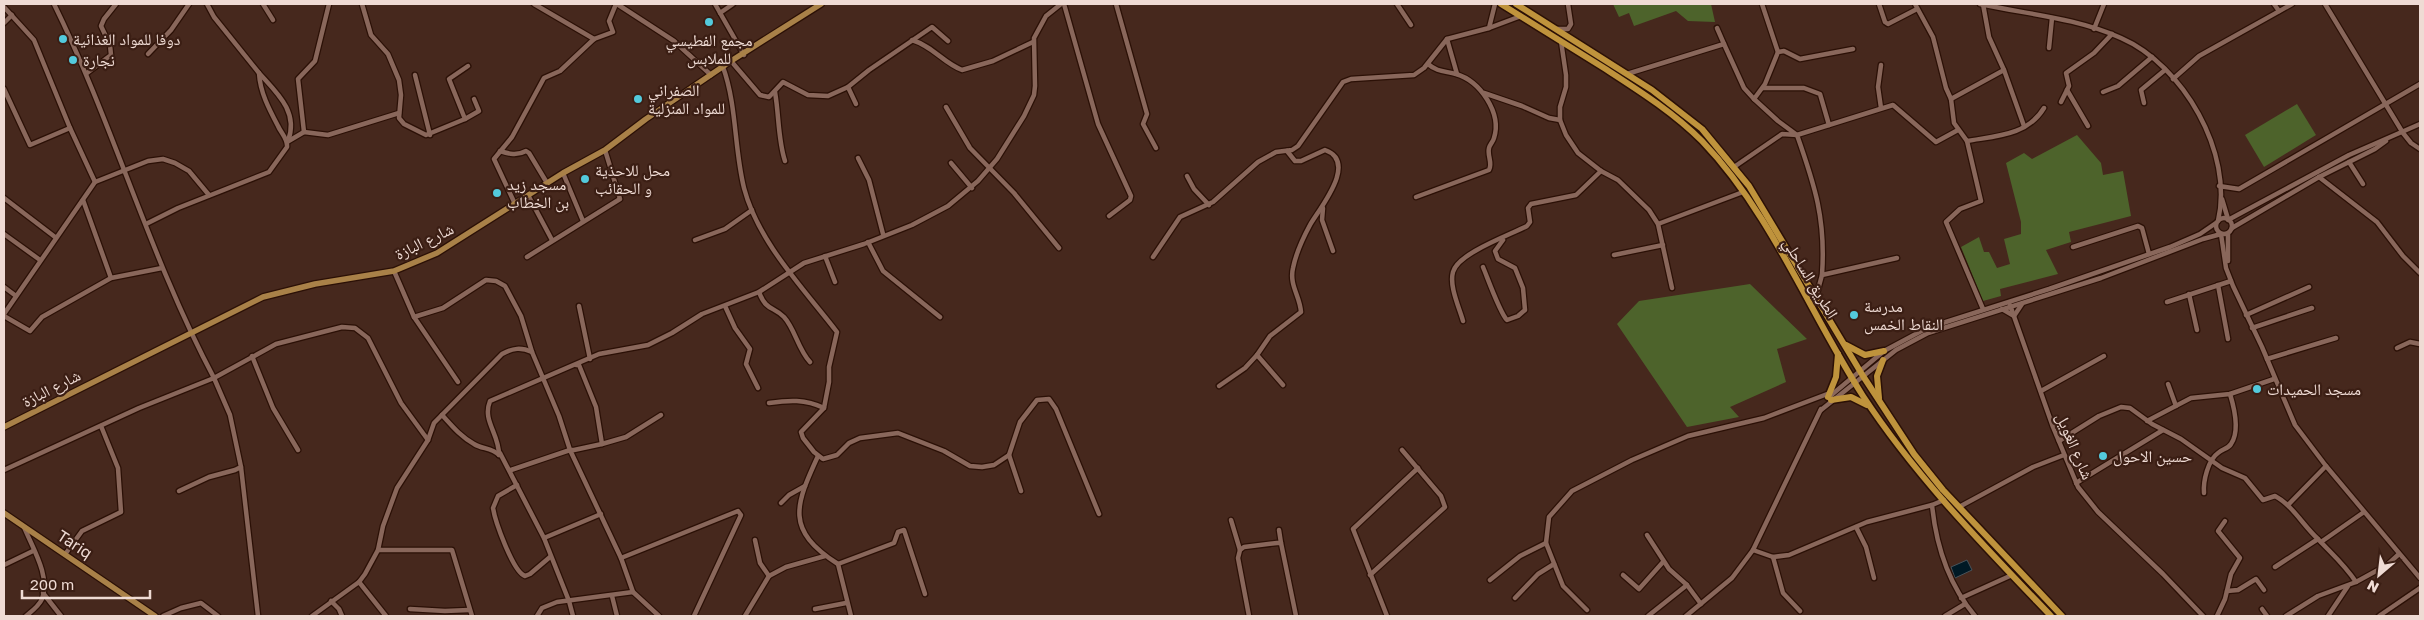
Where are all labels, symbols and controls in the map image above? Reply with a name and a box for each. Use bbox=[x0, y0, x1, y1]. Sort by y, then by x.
marker: مجمع الفطيسي للملابس bbox=[703, 16, 715, 28]
place label: دوفا للمواد الغذائية bbox=[73, 29, 180, 49]
place label: مجمع الفطيسي للملابس bbox=[665, 30, 753, 69]
marker: دوفا للمواد الغذائية bbox=[57, 33, 69, 45]
place label: نجارة bbox=[83, 50, 115, 70]
marker: نجارة bbox=[67, 54, 79, 66]
place label: الصفراني للمواد المنزلية bbox=[648, 80, 725, 118]
marker: الصفراني للمواد المنزلية bbox=[632, 93, 644, 105]
place label: محل للاحذية و الحقائب bbox=[595, 160, 670, 198]
marker: محل للاحذية و الحقائب bbox=[579, 173, 591, 185]
place label: مسجد زيد بن الخطاب bbox=[507, 174, 569, 213]
marker: مسجد زيد بن الخطاب bbox=[491, 187, 503, 199]
street label: شارع البازة bbox=[391, 218, 457, 265]
street label: الطريق الساحلي bbox=[1777, 234, 1843, 323]
place label: مدرسة النقاط الخمس bbox=[1864, 296, 1943, 335]
marker: مدرسة النقاط الخمس bbox=[1848, 309, 1860, 321]
street label: شارع البازة bbox=[18, 365, 84, 412]
place label: مسجد الحميدات bbox=[2267, 379, 2361, 399]
marker: مسجد الحميدات bbox=[2251, 383, 2263, 395]
street label: شارع الغويل bbox=[2051, 410, 2098, 483]
place label: حسين الاحول bbox=[2113, 446, 2192, 467]
marker: حسين الاحول bbox=[2097, 450, 2109, 462]
street label: Tariq bbox=[54, 525, 96, 563]
north arrow bbox=[2354, 550, 2404, 600]
scale bar bbox=[22, 568, 150, 600]
text: 200 m bbox=[30, 575, 74, 593]
text: N bbox=[2364, 577, 2381, 597]

